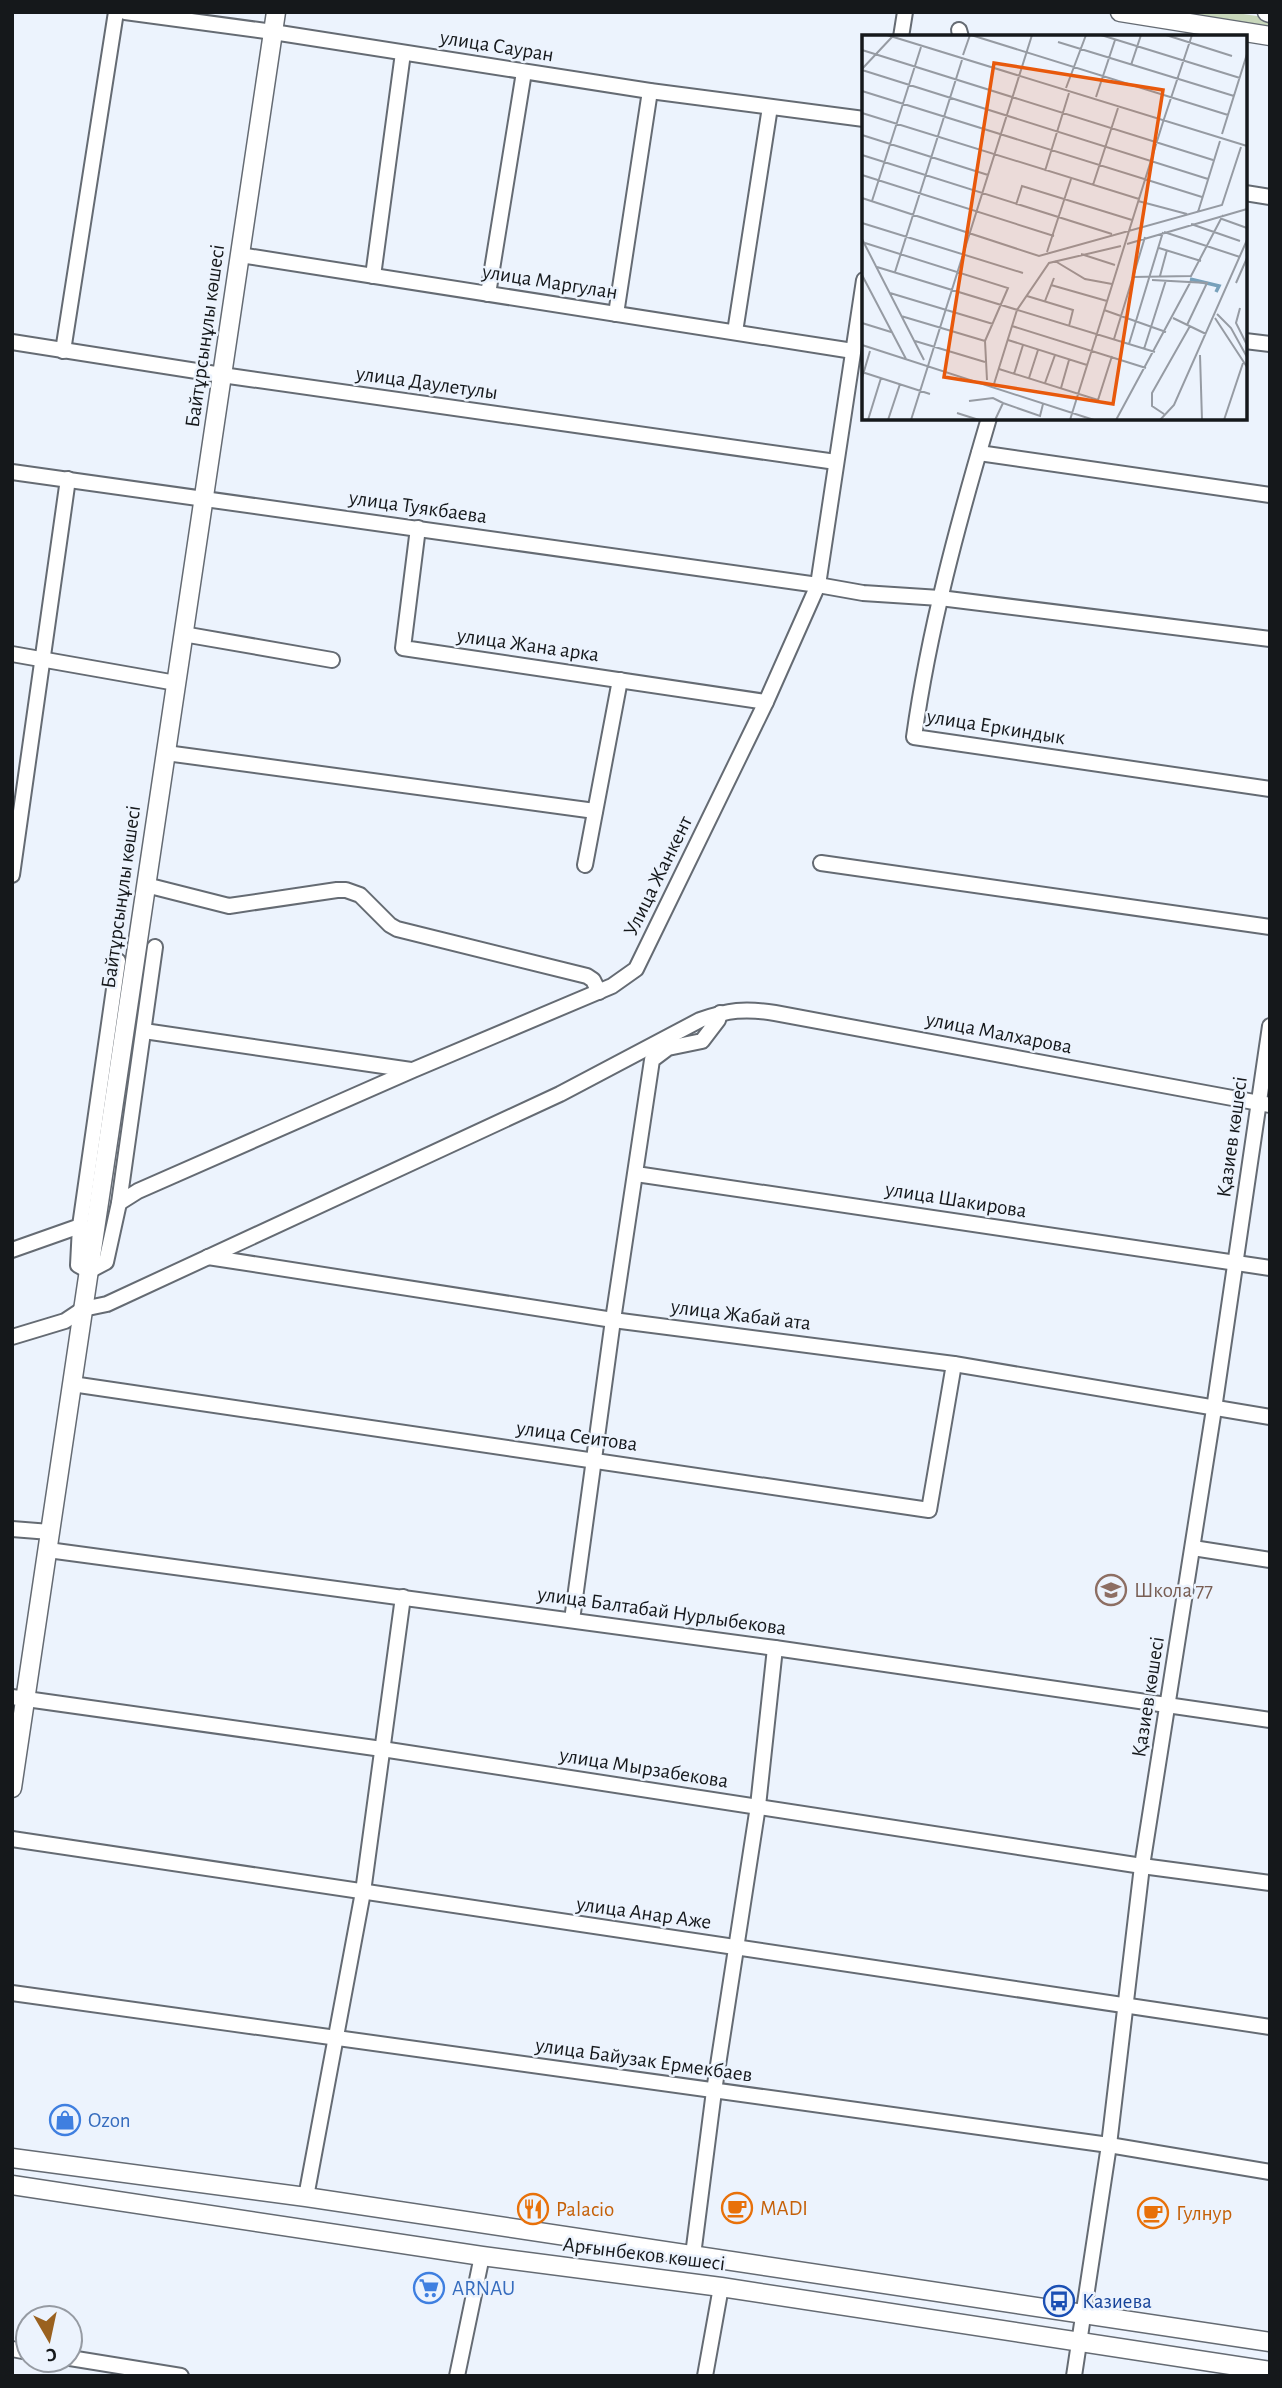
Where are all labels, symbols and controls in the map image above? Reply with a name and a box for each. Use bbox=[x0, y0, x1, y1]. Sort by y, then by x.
street label: улица Сауран bbox=[438, 26, 555, 65]
inset map bbox=[862, 35, 1247, 420]
street label: Байтұрсынұлы көшесі bbox=[182, 243, 228, 429]
street label: улица Маргулан bbox=[480, 261, 619, 303]
street label: улица Даулетулы bbox=[354, 363, 499, 403]
street label: улица Туякбаева bbox=[347, 487, 489, 527]
street label: улица Жана арка bbox=[455, 625, 601, 665]
street label: улица Еркиндык bbox=[924, 706, 1067, 748]
street label: Байтұрсынұлы көшесі bbox=[98, 804, 144, 990]
street label: Улица Жанкент bbox=[620, 812, 696, 939]
street label: улица Малхарова bbox=[923, 1008, 1074, 1058]
street label: Қазиев көшесі bbox=[1213, 1075, 1251, 1199]
street label: улица Шакирова bbox=[883, 1178, 1029, 1222]
street label: улица Жабай ата bbox=[669, 1296, 813, 1334]
street label: улица Сеитова bbox=[514, 1417, 639, 1455]
school or university icon: Школа 77 bbox=[1094, 1573, 1128, 1607]
place label: Школа 77 bbox=[1134, 1580, 1213, 1601]
street label: улица Балтабай Нурлыбекова bbox=[535, 1583, 788, 1639]
street label: Қазиев көшесі bbox=[1128, 1635, 1168, 1759]
street label: улица Мырзабекова bbox=[557, 1744, 730, 1792]
street label: улица Анар Аже bbox=[574, 1893, 713, 1933]
street label: улица Байузак Ермекбаев bbox=[533, 2034, 754, 2086]
shop icon: Ozon bbox=[48, 2103, 82, 2137]
place label: Ozon bbox=[88, 2110, 131, 2131]
cafe icon: MADI bbox=[720, 2191, 754, 2225]
restaurant icon: Palacio bbox=[516, 2192, 550, 2226]
cafe icon: Гулнур bbox=[1136, 2196, 1170, 2230]
place label: MADI bbox=[760, 2198, 808, 2219]
place label: Palacio bbox=[556, 2199, 614, 2220]
place label: Гулнур bbox=[1176, 2203, 1232, 2224]
street label: Арғынбеков көшесі bbox=[562, 2234, 726, 2274]
supermarket icon: ARNAU bbox=[412, 2271, 446, 2305]
place label: ARNAU bbox=[452, 2278, 515, 2299]
bus stop icon: Казиева bbox=[1042, 2284, 1076, 2318]
place label: Казиева bbox=[1082, 2291, 1152, 2312]
north arrow bbox=[14, 2304, 84, 2374]
text: С bbox=[45, 2344, 58, 2365]

